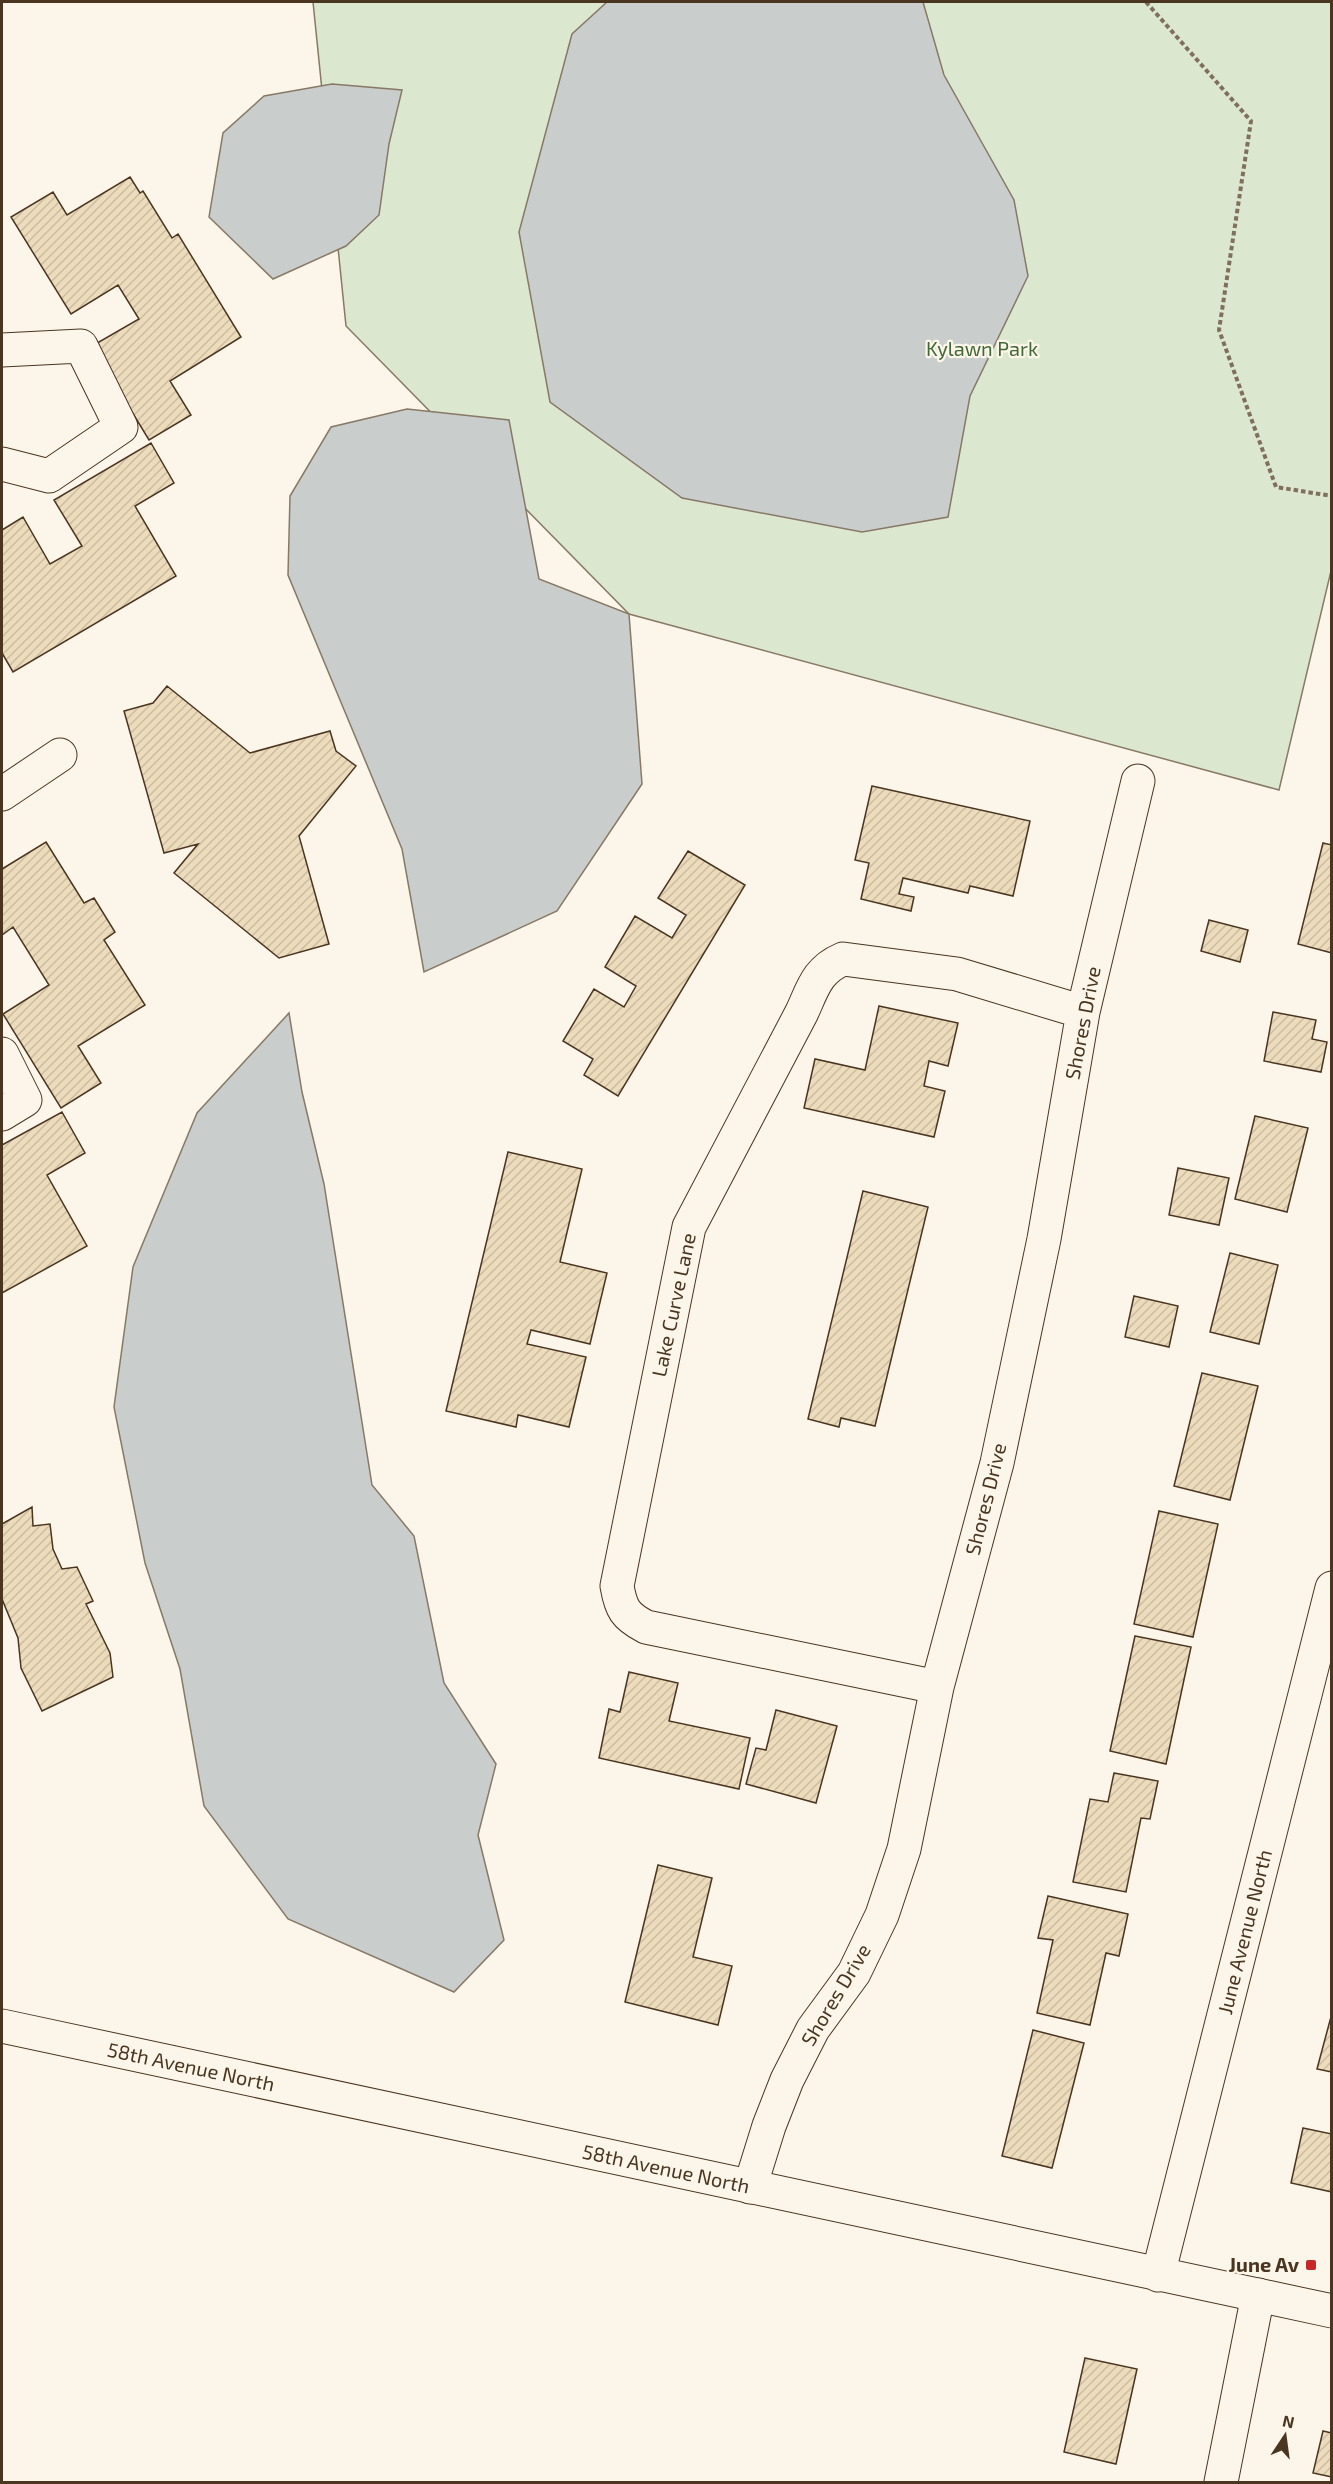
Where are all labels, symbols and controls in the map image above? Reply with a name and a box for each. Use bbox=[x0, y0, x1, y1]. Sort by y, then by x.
park label: Kylawn Park bbox=[926, 336, 1038, 360]
street label: Shores Drive bbox=[1059, 964, 1105, 1081]
street label: Lake Curve Lane bbox=[646, 1231, 700, 1379]
street label: Shores Drive bbox=[959, 1440, 1011, 1557]
street label: June Avenue North bbox=[1212, 1847, 1276, 2017]
street label: Shores Drive bbox=[795, 1939, 875, 2050]
street label: 58th Avenue North bbox=[105, 2037, 277, 2095]
street label: 58th Avenue North bbox=[580, 2139, 752, 2197]
place label: June Av bbox=[1229, 2252, 1300, 2276]
marker: June Av bbox=[1304, 2258, 1318, 2272]
north arrow bbox=[1255, 2406, 1315, 2466]
text: N bbox=[1281, 2410, 1296, 2431]

